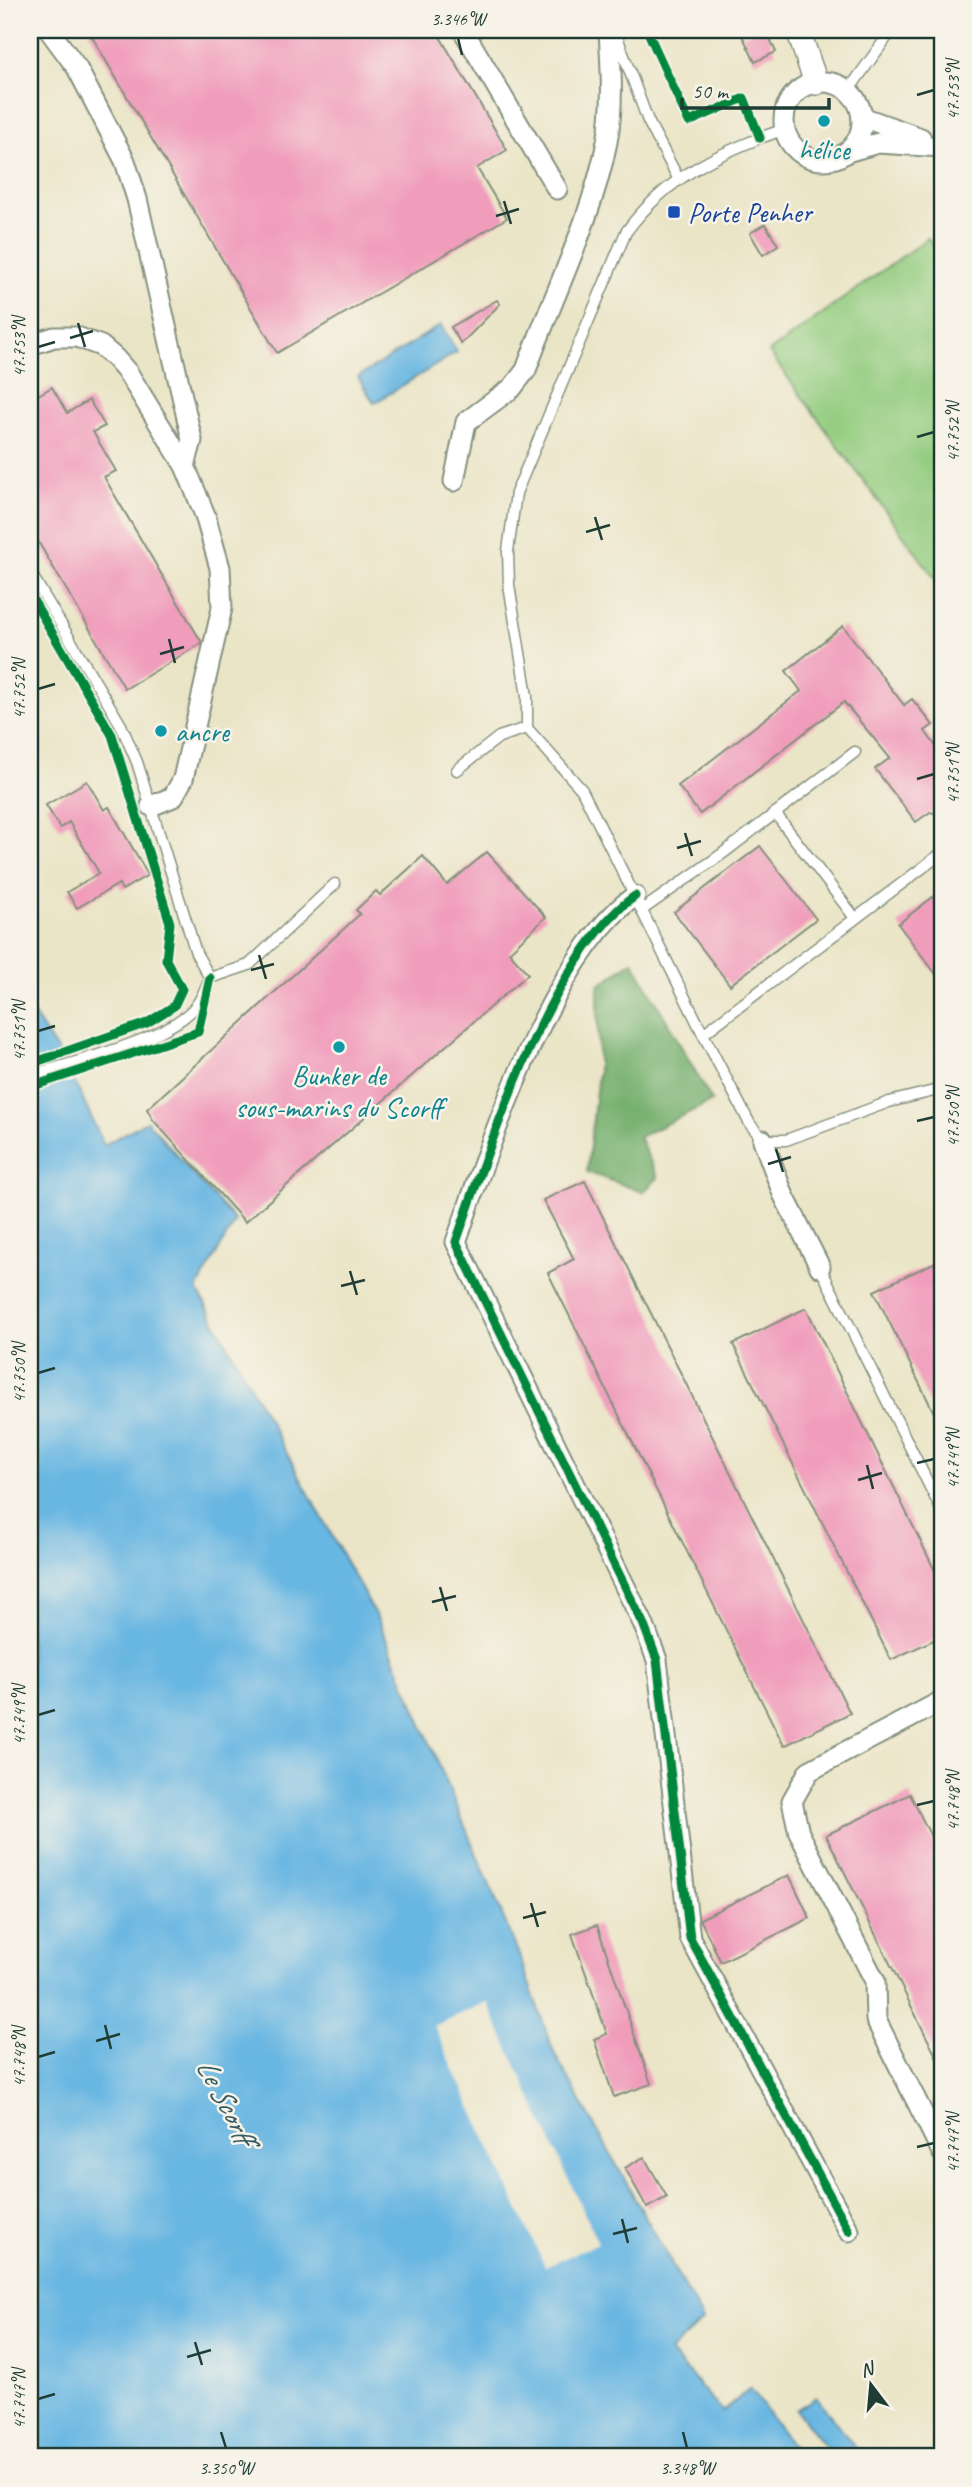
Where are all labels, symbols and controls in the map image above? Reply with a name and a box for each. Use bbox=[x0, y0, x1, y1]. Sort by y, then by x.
text: 3.346°W bbox=[431, 8, 488, 30]
text: 47.753°N bbox=[942, 57, 964, 120]
scale bar bbox=[682, 66, 828, 110]
text: 50 m bbox=[692, 78, 730, 104]
marker: hélice bbox=[816, 113, 832, 129]
place label: hélice bbox=[799, 132, 851, 167]
place label: Porte Penher bbox=[688, 195, 814, 230]
marker: Porte Penher bbox=[666, 204, 682, 220]
text: 47.753°N bbox=[8, 314, 30, 377]
text: 47.752°N bbox=[942, 399, 964, 462]
text: 47.752°N bbox=[8, 656, 30, 719]
place label: ancre bbox=[175, 714, 231, 749]
marker: ancre bbox=[153, 723, 169, 739]
text: 47.751°N bbox=[942, 741, 964, 804]
text: 47.751°N bbox=[8, 998, 30, 1061]
marker: Bunker de sous-marins du Scorff bbox=[331, 1039, 347, 1055]
place label: Bunker de sous-marins du Scorff bbox=[236, 1058, 448, 1125]
text: 47.750°N bbox=[942, 1084, 964, 1147]
text: 47.750°N bbox=[8, 1340, 30, 1403]
text: 47.749°N bbox=[942, 1426, 964, 1489]
text: 47.749°N bbox=[8, 1682, 30, 1745]
text: 47.748°N bbox=[942, 1768, 964, 1831]
text: 47.748°N bbox=[8, 2024, 30, 2087]
water label: Le Scorff bbox=[188, 2052, 269, 2160]
text: 47.747°N bbox=[942, 2110, 964, 2173]
north arrow bbox=[836, 2350, 906, 2420]
text: N bbox=[858, 2356, 879, 2383]
text: 47.747°N bbox=[8, 2366, 30, 2429]
text: 3.350°W bbox=[199, 2457, 256, 2479]
text: 3.348°W bbox=[660, 2457, 717, 2479]

